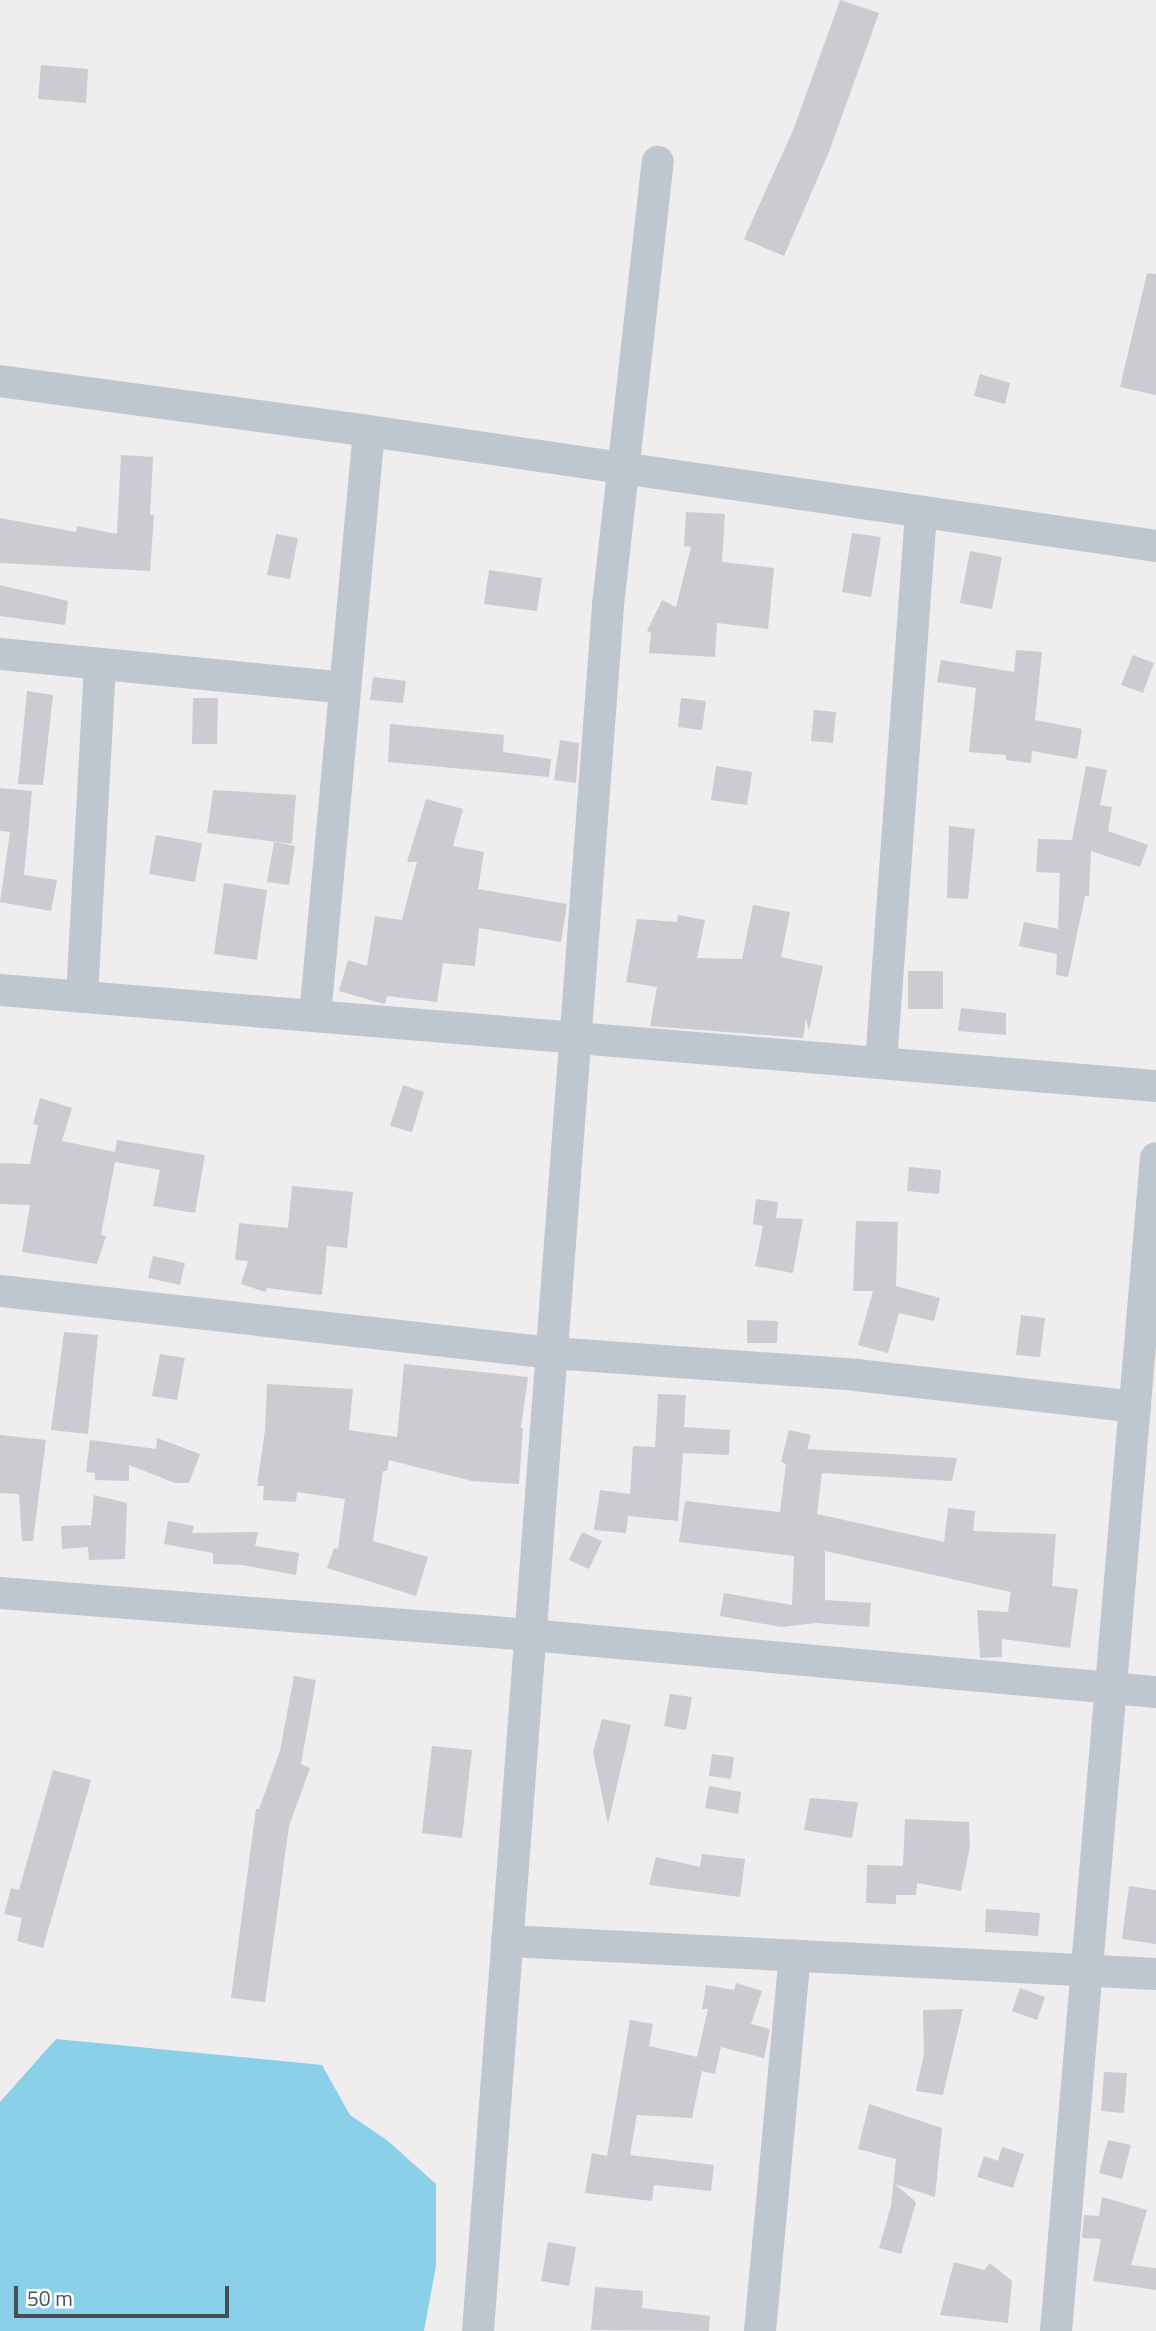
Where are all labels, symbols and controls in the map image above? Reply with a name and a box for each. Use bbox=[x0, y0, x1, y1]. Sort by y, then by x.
scale bar bbox=[18, 2272, 233, 2316]
text: 50 m bbox=[27, 2282, 73, 2314]

